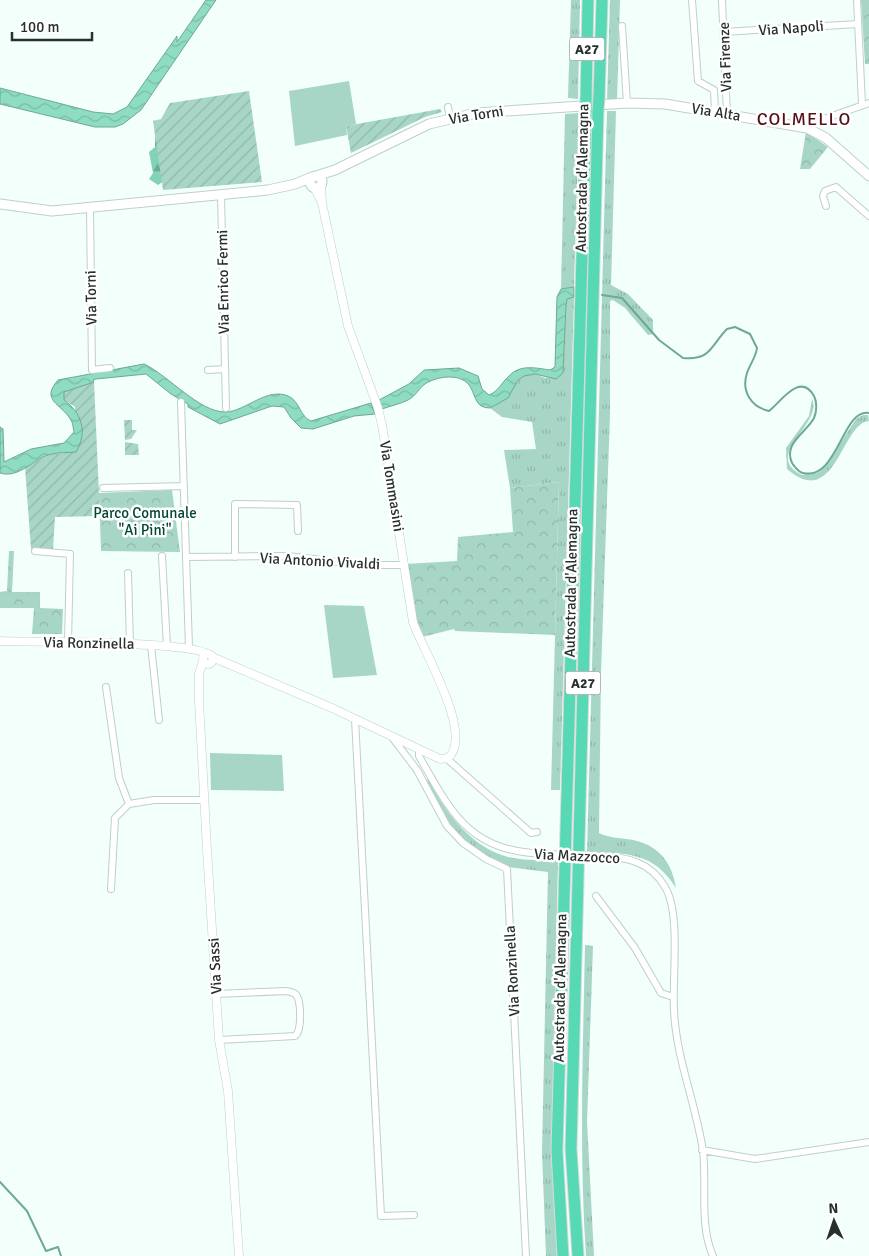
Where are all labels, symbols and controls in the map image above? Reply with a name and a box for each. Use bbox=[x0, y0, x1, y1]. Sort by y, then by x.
scale bar bbox=[12, 10, 92, 42]
street label: Via Napoli bbox=[758, 17, 824, 39]
text: 100 m bbox=[20, 18, 60, 36]
street label: Via Firenze bbox=[715, 22, 735, 92]
road number: A27 bbox=[570, 38, 604, 61]
street label: Via Alta bbox=[690, 99, 742, 125]
street label: Via Torni bbox=[447, 102, 505, 128]
street label: Autostrada d'Alemagna bbox=[572, 103, 592, 253]
district label: COLMELLO bbox=[757, 108, 851, 130]
street label: Via Enrico Fermi bbox=[213, 230, 233, 334]
street label: Via Torni bbox=[82, 270, 100, 326]
street label: Via Tommasini bbox=[376, 439, 408, 533]
park label: Parco Comunale "Ai Pini" bbox=[93, 504, 197, 539]
street label: Autostrada d'Alemagna bbox=[561, 508, 581, 658]
street label: Via Antonio Vivaldi bbox=[259, 549, 381, 573]
street label: Via Ronzinella bbox=[43, 633, 135, 653]
road number: A27 bbox=[566, 671, 600, 694]
street label: Via Mazzocco bbox=[534, 845, 621, 867]
street label: Autostrada d'Alemagna bbox=[550, 913, 570, 1063]
street label: Via Ronzinella bbox=[501, 925, 523, 1017]
street label: Via Sassi bbox=[205, 937, 225, 995]
north arrow bbox=[809, 1196, 859, 1246]
text: N bbox=[828, 1200, 839, 1217]

